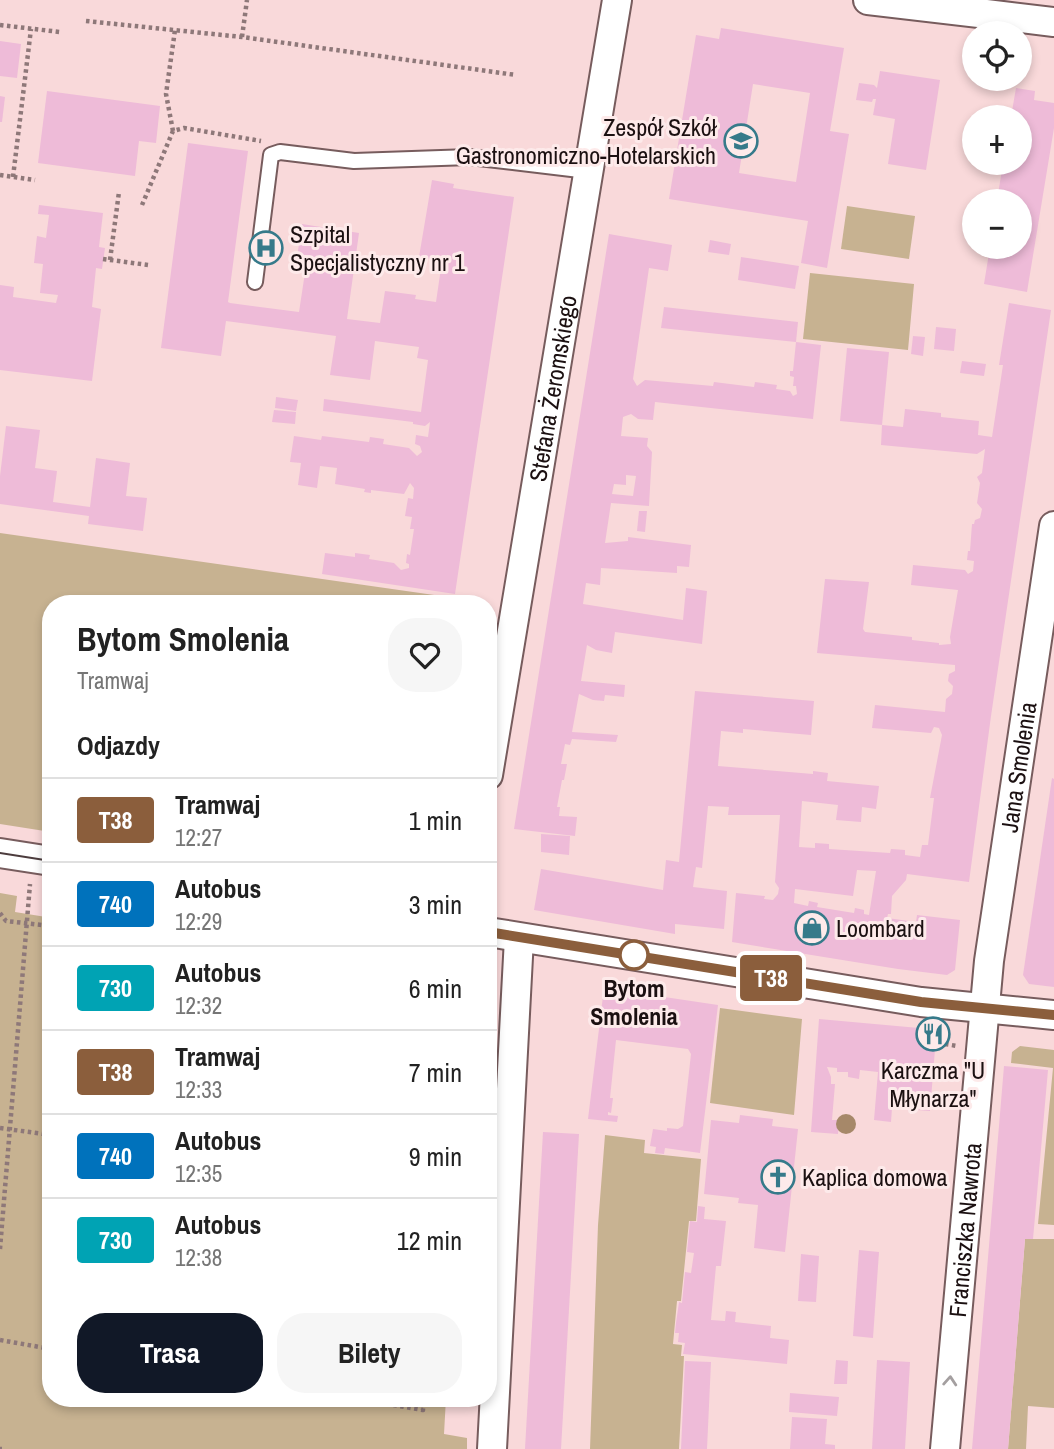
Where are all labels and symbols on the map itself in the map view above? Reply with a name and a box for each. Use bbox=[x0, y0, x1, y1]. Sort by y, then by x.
place label: Zespół Szkół Gastronomiczno-Hotelarskich bbox=[456, 111, 718, 171]
school or university icon: Zespół Szkół Gastronomiczno-Hotelarskich bbox=[722, 122, 760, 160]
place label: Szpital Specjalistyczny nr 1 bbox=[290, 218, 465, 278]
hospital icon: Szpital Specjalistyczny nr 1 bbox=[247, 229, 285, 267]
street label: Stefana Żeromskiego bbox=[521, 293, 584, 484]
street label: Jana Smolenia bbox=[992, 700, 1044, 834]
shop icon: Loombard bbox=[793, 909, 831, 947]
place label: Loombard bbox=[836, 912, 925, 944]
marker: Bytom Smolenia bbox=[619, 940, 649, 970]
line badge: T38 bbox=[731, 955, 811, 1001]
place label: Bytom Smolenia bbox=[590, 972, 678, 1032]
restaurant icon: Karczma "U Młynarza" bbox=[914, 1015, 952, 1053]
place label: Karczma "U Młynarza" bbox=[881, 1054, 985, 1114]
street label: Franciszka Nawrota bbox=[941, 1141, 989, 1319]
church icon: Kaplica domowa bbox=[759, 1158, 797, 1196]
place label: Kaplica domowa bbox=[802, 1161, 948, 1193]
one-way arrow bbox=[943, 1375, 958, 1386]

